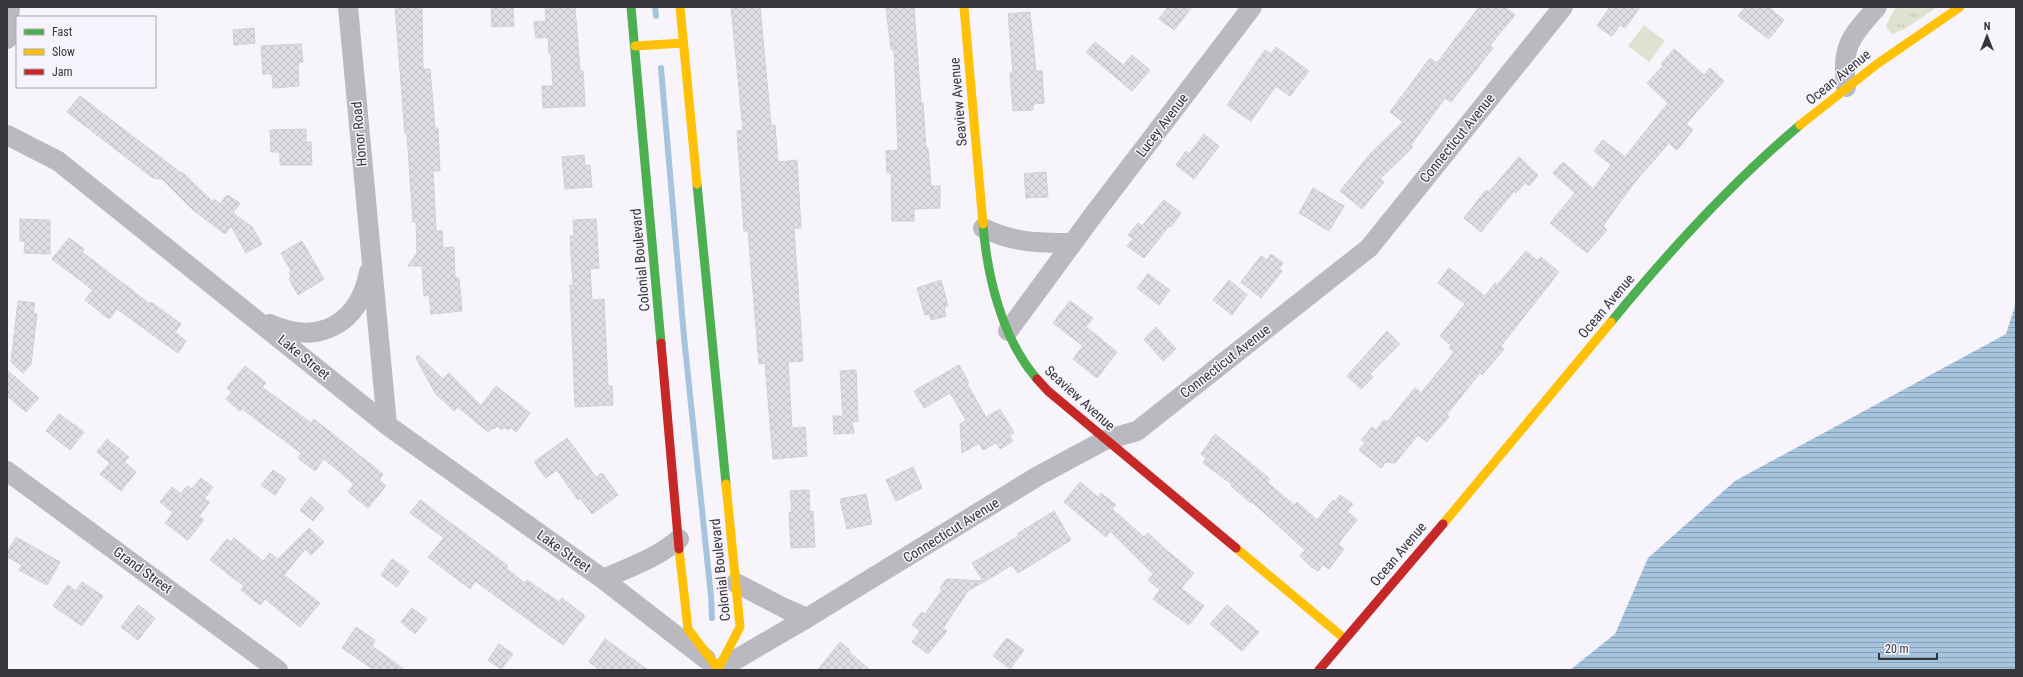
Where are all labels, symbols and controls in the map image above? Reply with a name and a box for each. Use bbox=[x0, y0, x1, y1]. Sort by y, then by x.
legend bbox=[16, 16, 156, 88]
north arrow bbox=[1967, 16, 2007, 56]
text: N bbox=[1984, 20, 1991, 33]
text: Fast bbox=[52, 25, 73, 39]
text: Slow bbox=[52, 45, 75, 59]
street label: Ocean Avenue bbox=[1802, 46, 1874, 108]
street label: Seaview Avenue bbox=[946, 57, 970, 147]
text: Jam bbox=[52, 65, 73, 79]
street label: Lucey Avenue bbox=[1133, 90, 1191, 160]
street label: Connecticut Avenue bbox=[1416, 90, 1498, 186]
street label: Honor Road bbox=[348, 101, 370, 167]
street label: Colonial Boulevard bbox=[628, 208, 652, 312]
street label: Ocean Avenue bbox=[1575, 270, 1638, 341]
street label: Connecticut Avenue bbox=[1177, 321, 1274, 401]
street label: Lake Street bbox=[275, 331, 333, 383]
street label: Seaview Avenue bbox=[1042, 362, 1119, 434]
street label: Connecticut Avenue bbox=[900, 494, 1002, 566]
street label: Colonial Boulevard bbox=[707, 518, 733, 622]
street label: Ocean Avenue bbox=[1367, 518, 1430, 589]
street label: Lake Street bbox=[534, 527, 594, 575]
street label: Grand Street bbox=[111, 543, 175, 597]
scale bar bbox=[1879, 635, 1937, 661]
text: 20 m bbox=[1885, 642, 1909, 656]

